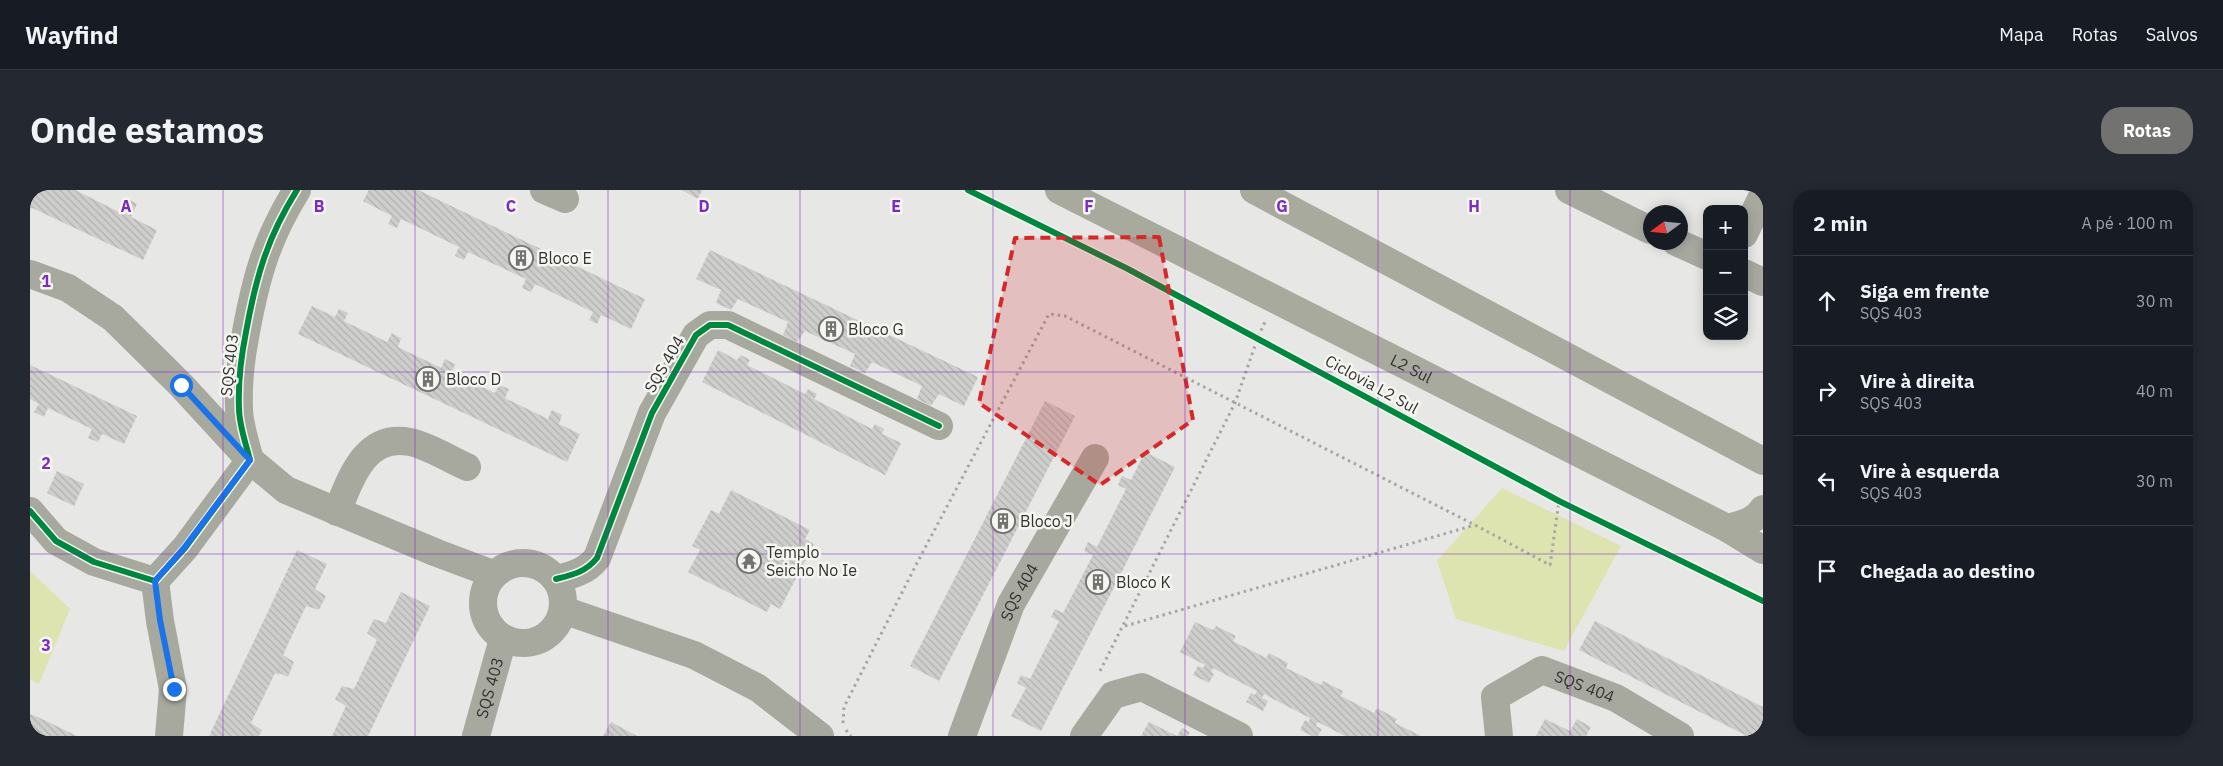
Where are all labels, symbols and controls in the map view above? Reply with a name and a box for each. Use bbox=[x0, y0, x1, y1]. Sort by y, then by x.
text: Wayfind bbox=[25, 19, 118, 51]
text: Mapa bbox=[1999, 23, 2044, 46]
text: Rotas bbox=[2072, 23, 2118, 46]
text: Salvos bbox=[2146, 23, 2198, 46]
text: Onde estamos bbox=[30, 107, 264, 153]
button: Rotas bbox=[2101, 107, 2193, 154]
text: A bbox=[121, 196, 132, 216]
text: B bbox=[314, 196, 325, 216]
text: C bbox=[506, 196, 516, 216]
text: D bbox=[698, 196, 710, 216]
text: E bbox=[891, 196, 901, 216]
text: F bbox=[1084, 196, 1094, 216]
text: G bbox=[1276, 196, 1288, 216]
text: H bbox=[1468, 196, 1480, 216]
north arrow bbox=[1643, 205, 1688, 250]
map controls bbox=[1703, 205, 1748, 340]
button: + bbox=[1703, 205, 1748, 250]
text: 2 min bbox=[1813, 209, 1868, 237]
text: A pé · 100 m bbox=[2082, 213, 2173, 233]
building icon: Bloco E bbox=[508, 245, 534, 271]
place label: Bloco E bbox=[538, 248, 592, 268]
button: − bbox=[1703, 250, 1748, 295]
text: 1 bbox=[41, 271, 51, 291]
text: Siga em frente bbox=[1860, 279, 1990, 303]
icon: ahead bbox=[1813, 287, 1841, 315]
text: 30 m bbox=[2136, 291, 2173, 311]
button: layers bbox=[1703, 295, 1748, 340]
text: SQS 403 bbox=[1860, 303, 1923, 323]
building icon: Bloco G bbox=[818, 316, 844, 342]
place label: Bloco G bbox=[848, 319, 904, 339]
street label: SQS 404 bbox=[640, 332, 688, 396]
street label: SQS 403 bbox=[216, 333, 242, 397]
street label: L2 Sul bbox=[1387, 349, 1436, 387]
street label: Ciclovia L2 Sul bbox=[1322, 350, 1422, 418]
building icon: Bloco D bbox=[415, 366, 441, 392]
place label: Bloco D bbox=[446, 369, 501, 389]
text: Vire à direita bbox=[1860, 369, 1975, 393]
route start bbox=[170, 374, 193, 397]
icon: right bbox=[1813, 377, 1841, 405]
text: 40 m bbox=[2136, 381, 2173, 401]
text: SQS 403 bbox=[1860, 393, 1923, 413]
text: 2 bbox=[41, 453, 51, 473]
text: Vire à esquerda bbox=[1860, 459, 2000, 483]
icon: left bbox=[1813, 467, 1841, 495]
text: 30 m bbox=[2136, 471, 2173, 491]
text: SQS 403 bbox=[1860, 483, 1923, 503]
building icon: Bloco J bbox=[990, 508, 1016, 534]
place label: Bloco J bbox=[1020, 511, 1073, 531]
place label: Templo Seicho No Ie bbox=[766, 542, 857, 580]
temple icon: Templo Seicho No Ie bbox=[736, 548, 762, 574]
icon: arrive bbox=[1813, 557, 1841, 585]
text: Chegada ao destino bbox=[1860, 559, 2035, 583]
street label: SQS 404 bbox=[996, 560, 1042, 623]
building icon: Bloco K bbox=[1085, 569, 1111, 595]
place label: Bloco K bbox=[1116, 572, 1171, 592]
text: 3 bbox=[41, 635, 51, 655]
street label: SQS 403 bbox=[471, 655, 507, 721]
street label: SQS 404 bbox=[1552, 666, 1617, 707]
route end bbox=[163, 678, 186, 701]

